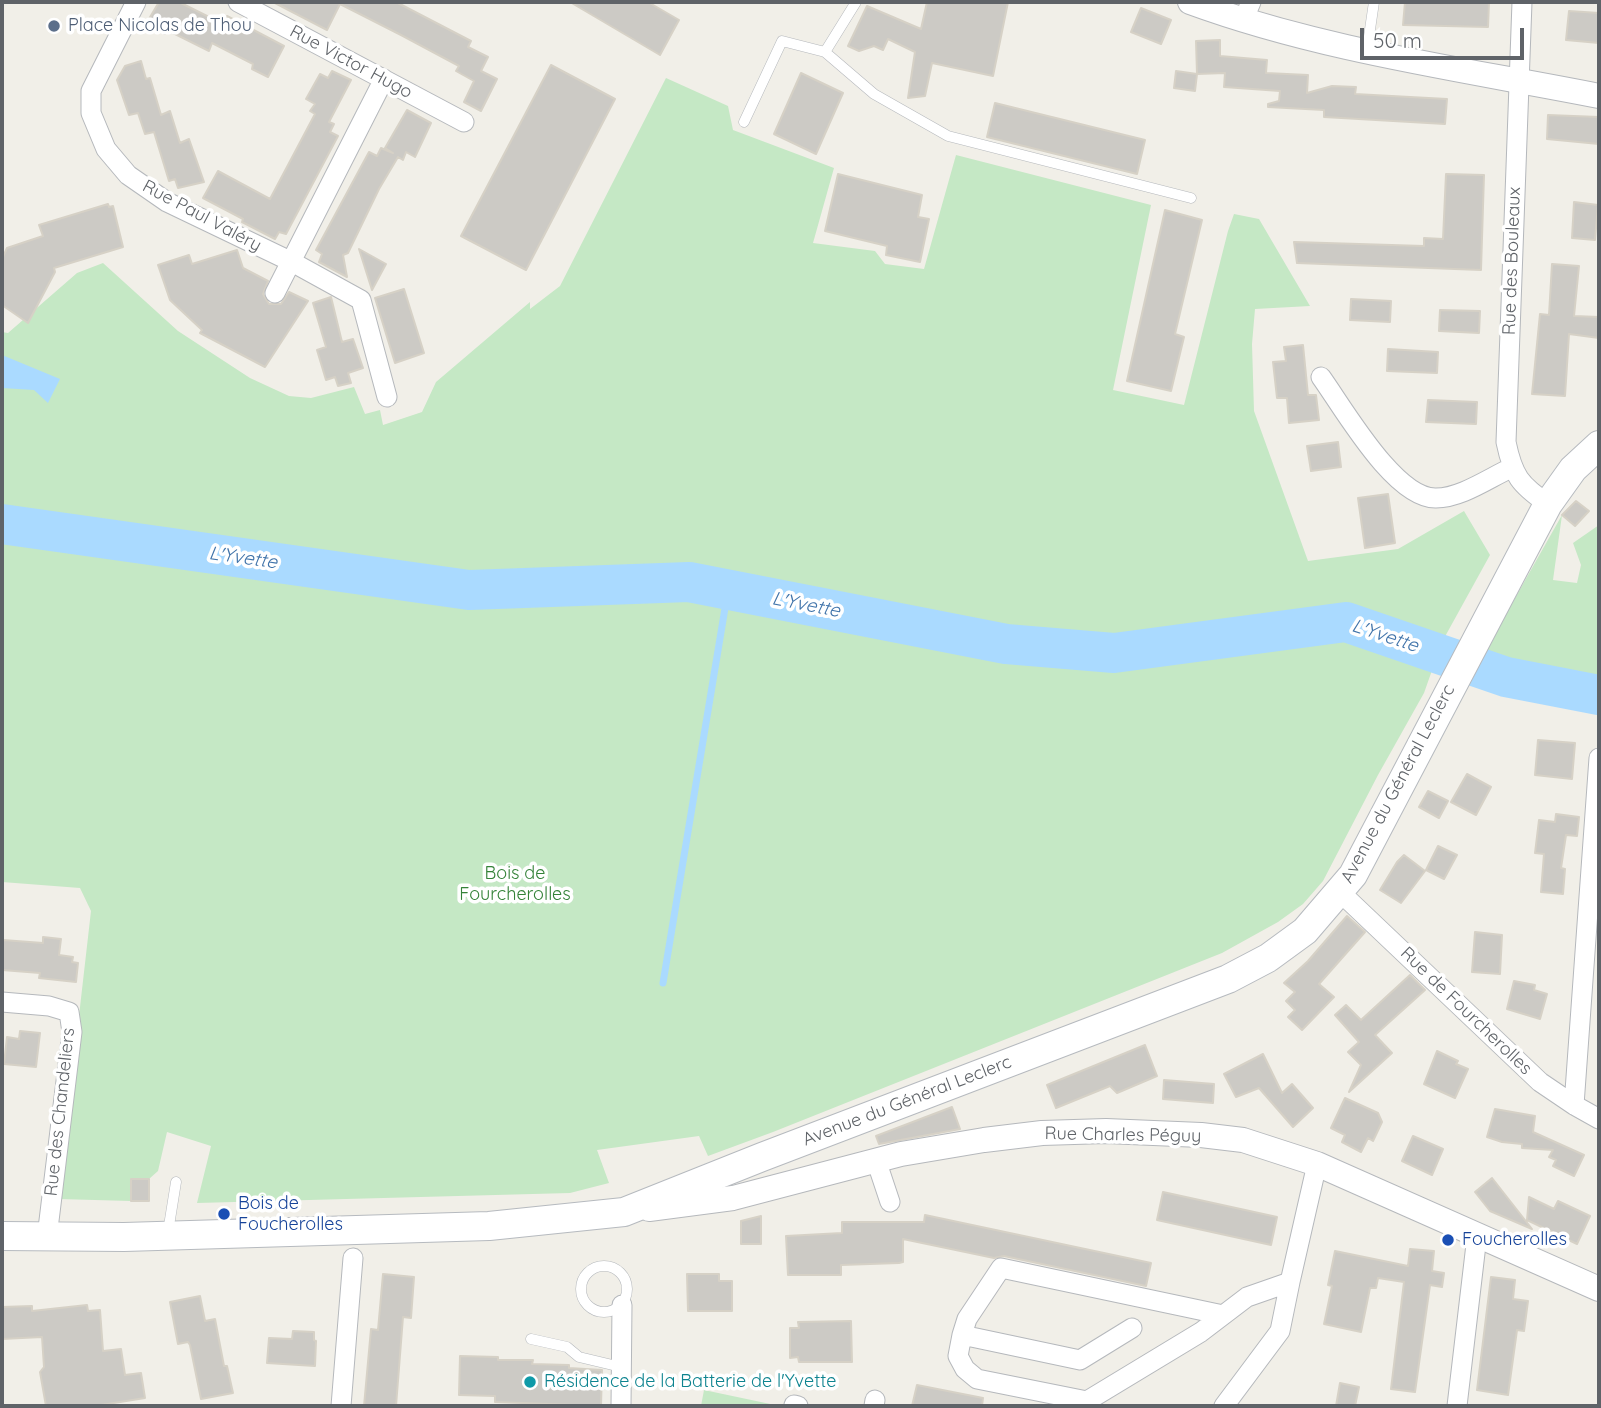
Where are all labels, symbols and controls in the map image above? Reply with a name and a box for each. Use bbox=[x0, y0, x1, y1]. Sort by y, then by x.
scale bar bbox=[1363, 14, 1528, 58]
place label: Place Nicolas de Thou bbox=[68, 15, 252, 37]
marker: Place Nicolas de Thou bbox=[46, 18, 62, 34]
street label: Rue Victor Hugo bbox=[286, 21, 416, 103]
text: 50 m bbox=[1373, 27, 1422, 53]
street label: Rue Paul Valéry bbox=[139, 176, 265, 256]
street label: Rue des Bouleaux bbox=[1499, 186, 1525, 336]
water label: L'Yvette bbox=[208, 542, 278, 574]
water label: L'Yvette bbox=[770, 587, 842, 623]
water label: L'Yvette bbox=[1349, 615, 1421, 657]
street label: Avenue du Général Leclerc bbox=[1336, 681, 1460, 887]
park label: Bois de Fourcherolles bbox=[459, 863, 571, 906]
street label: Rue de Fourcherolles bbox=[1396, 943, 1536, 1079]
street label: Rue des Chandeliers bbox=[40, 1027, 80, 1197]
street label: Avenue du Général Leclerc bbox=[800, 1051, 1014, 1151]
street label: Rue Charles Péguy bbox=[1044, 1123, 1202, 1147]
place label: Bois de Foucherolles bbox=[238, 1193, 343, 1236]
marker: Bois de Foucherolles bbox=[216, 1206, 232, 1222]
place label: Foucherolles bbox=[1462, 1229, 1567, 1251]
marker: Foucherolles bbox=[1440, 1232, 1456, 1248]
place label: Résidence de la Batterie de l'Yvette bbox=[544, 1371, 836, 1393]
marker: Résidence de la Batterie de l'Yvette bbox=[522, 1374, 538, 1390]

